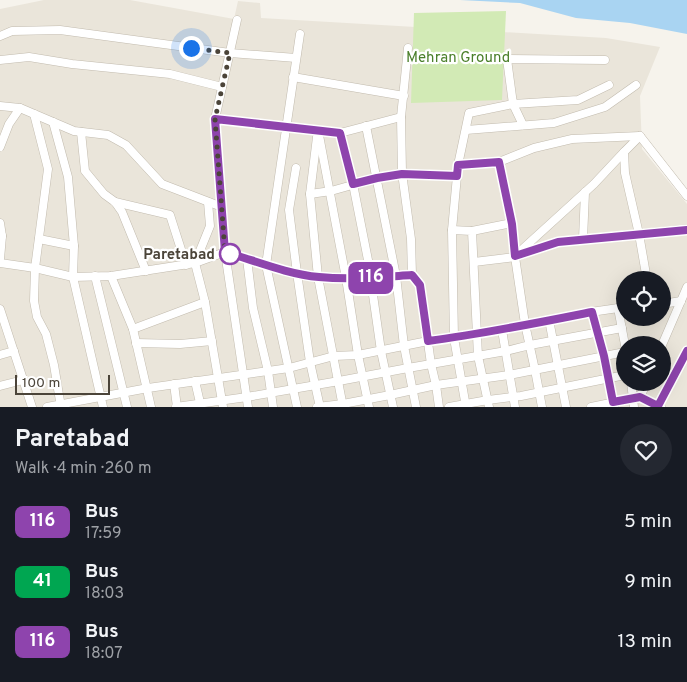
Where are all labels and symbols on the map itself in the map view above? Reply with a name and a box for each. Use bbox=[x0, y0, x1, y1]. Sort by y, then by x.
your location bbox=[179, 36, 204, 61]
park label: Mehran Ground bbox=[406, 49, 510, 68]
marker: Paretabad bbox=[219, 243, 241, 265]
place label: Paretabad bbox=[143, 246, 215, 265]
line badge: 116 bbox=[342, 262, 400, 294]
scale bar bbox=[15, 372, 110, 395]

